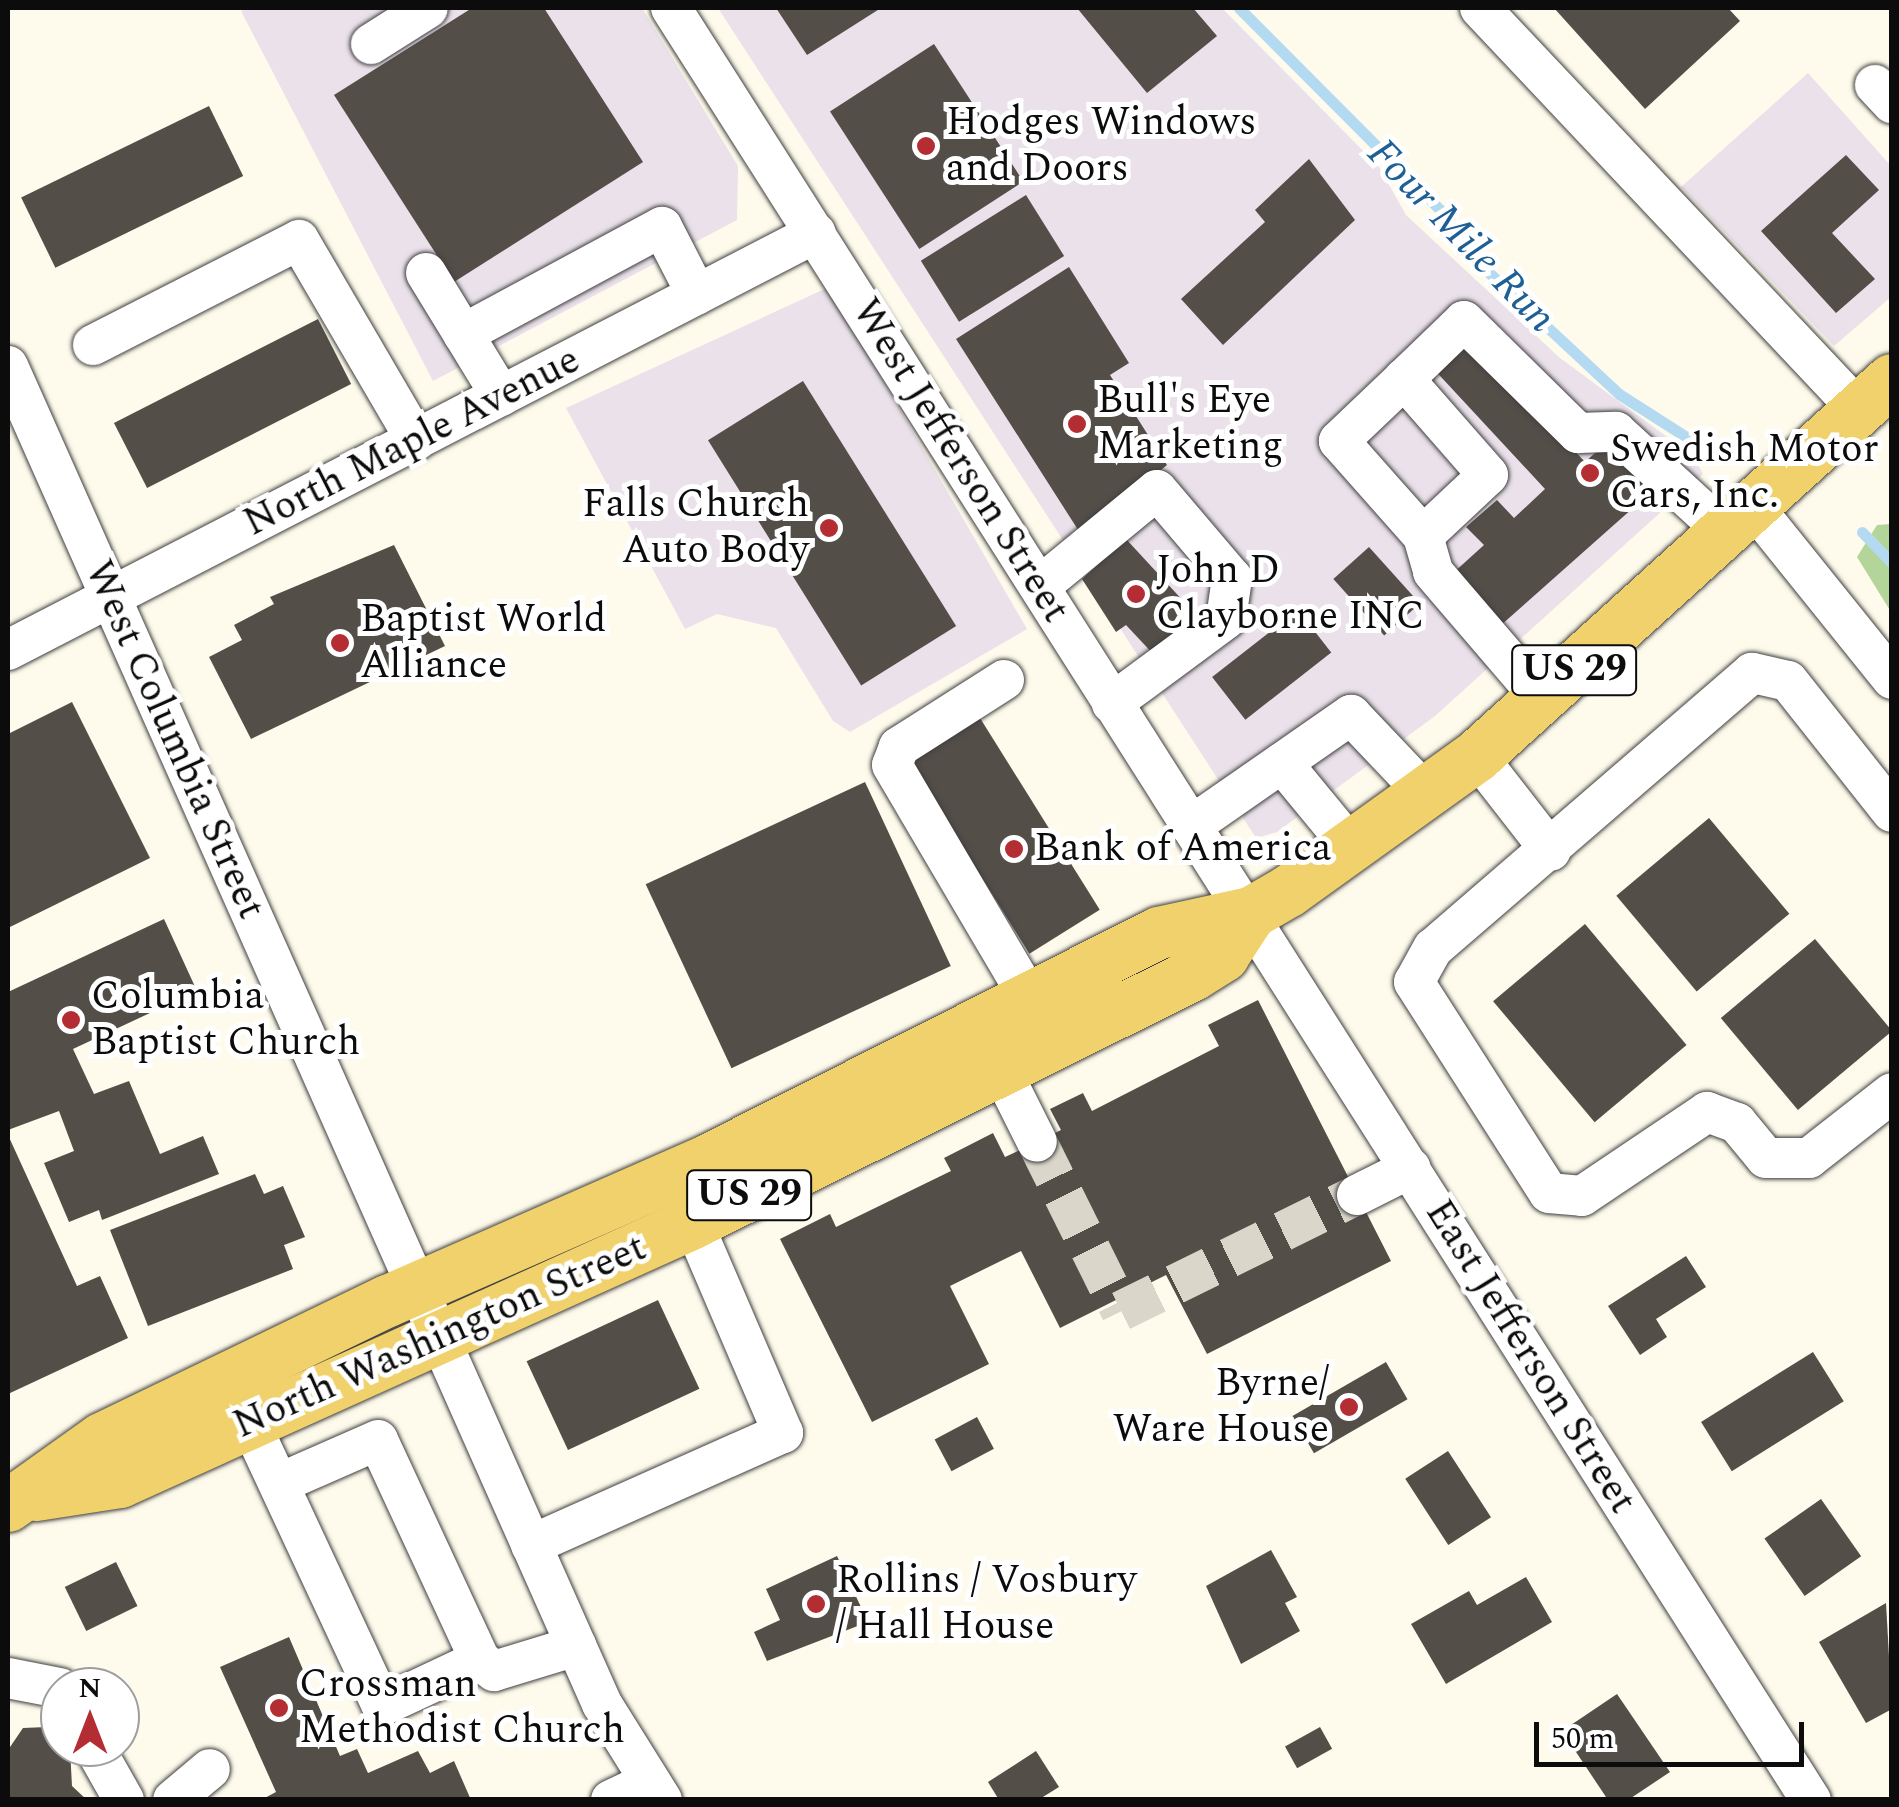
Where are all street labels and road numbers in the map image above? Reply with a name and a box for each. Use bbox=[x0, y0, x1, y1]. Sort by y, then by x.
street label: West Jefferson Street bbox=[841, 290, 1079, 632]
street label: North Maple Avenue bbox=[236, 336, 588, 548]
street label: West Columbia Street bbox=[73, 553, 275, 927]
road number: US 29 bbox=[1509, 637, 1639, 703]
road number: US 29 bbox=[684, 1162, 814, 1228]
street label: East Jefferson Street bbox=[1414, 1191, 1646, 1523]
street label: North Washington Street bbox=[226, 1224, 654, 1450]

